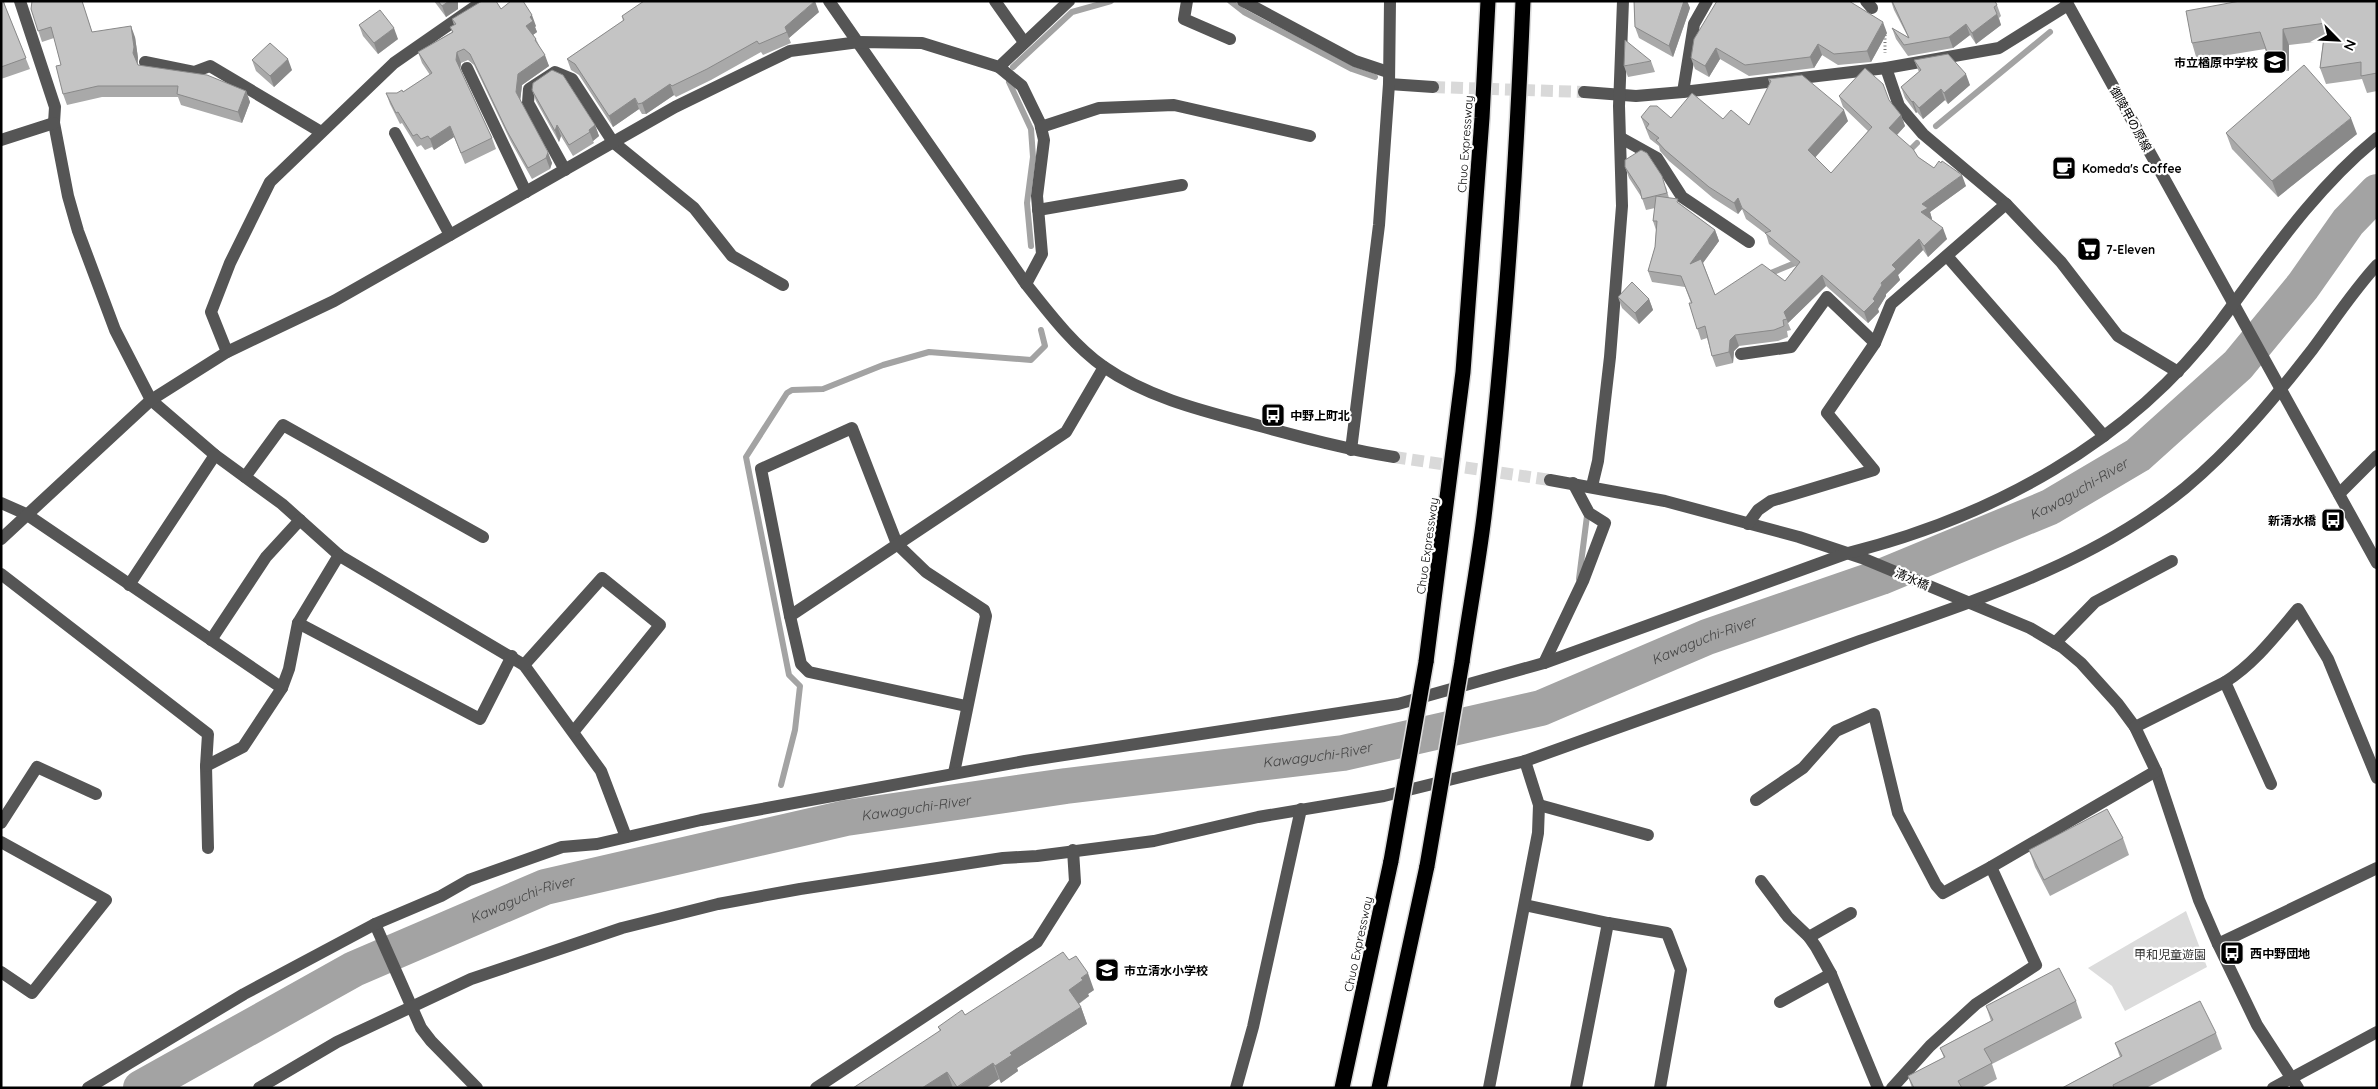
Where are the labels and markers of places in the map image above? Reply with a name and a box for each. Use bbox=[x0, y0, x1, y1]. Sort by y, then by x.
school or university icon: 市立楢原中学校 bbox=[2262, 49, 2288, 75]
place label: 市立楢原中学校 bbox=[2174, 55, 2258, 70]
cafe icon: Komeda's Coffee bbox=[2051, 155, 2077, 181]
place label: Komeda's Coffee bbox=[2082, 161, 2182, 176]
supermarket icon: 7-Eleven bbox=[2076, 236, 2102, 262]
place label: 7-Eleven bbox=[2106, 242, 2155, 257]
bus stop icon: 中野上町北 bbox=[1260, 402, 1286, 428]
place label: 中野上町北 bbox=[1290, 408, 1350, 423]
bus stop icon: 新清水橋 bbox=[2320, 507, 2346, 533]
place label: 新清水橋 bbox=[2268, 513, 2317, 528]
bus stop icon: 西中野団地 bbox=[2219, 940, 2245, 966]
place label: 西中野団地 bbox=[2250, 946, 2310, 961]
school or university icon: 市立清水小学校 bbox=[1094, 957, 1120, 983]
place label: 市立清水小学校 bbox=[1124, 963, 1208, 978]

